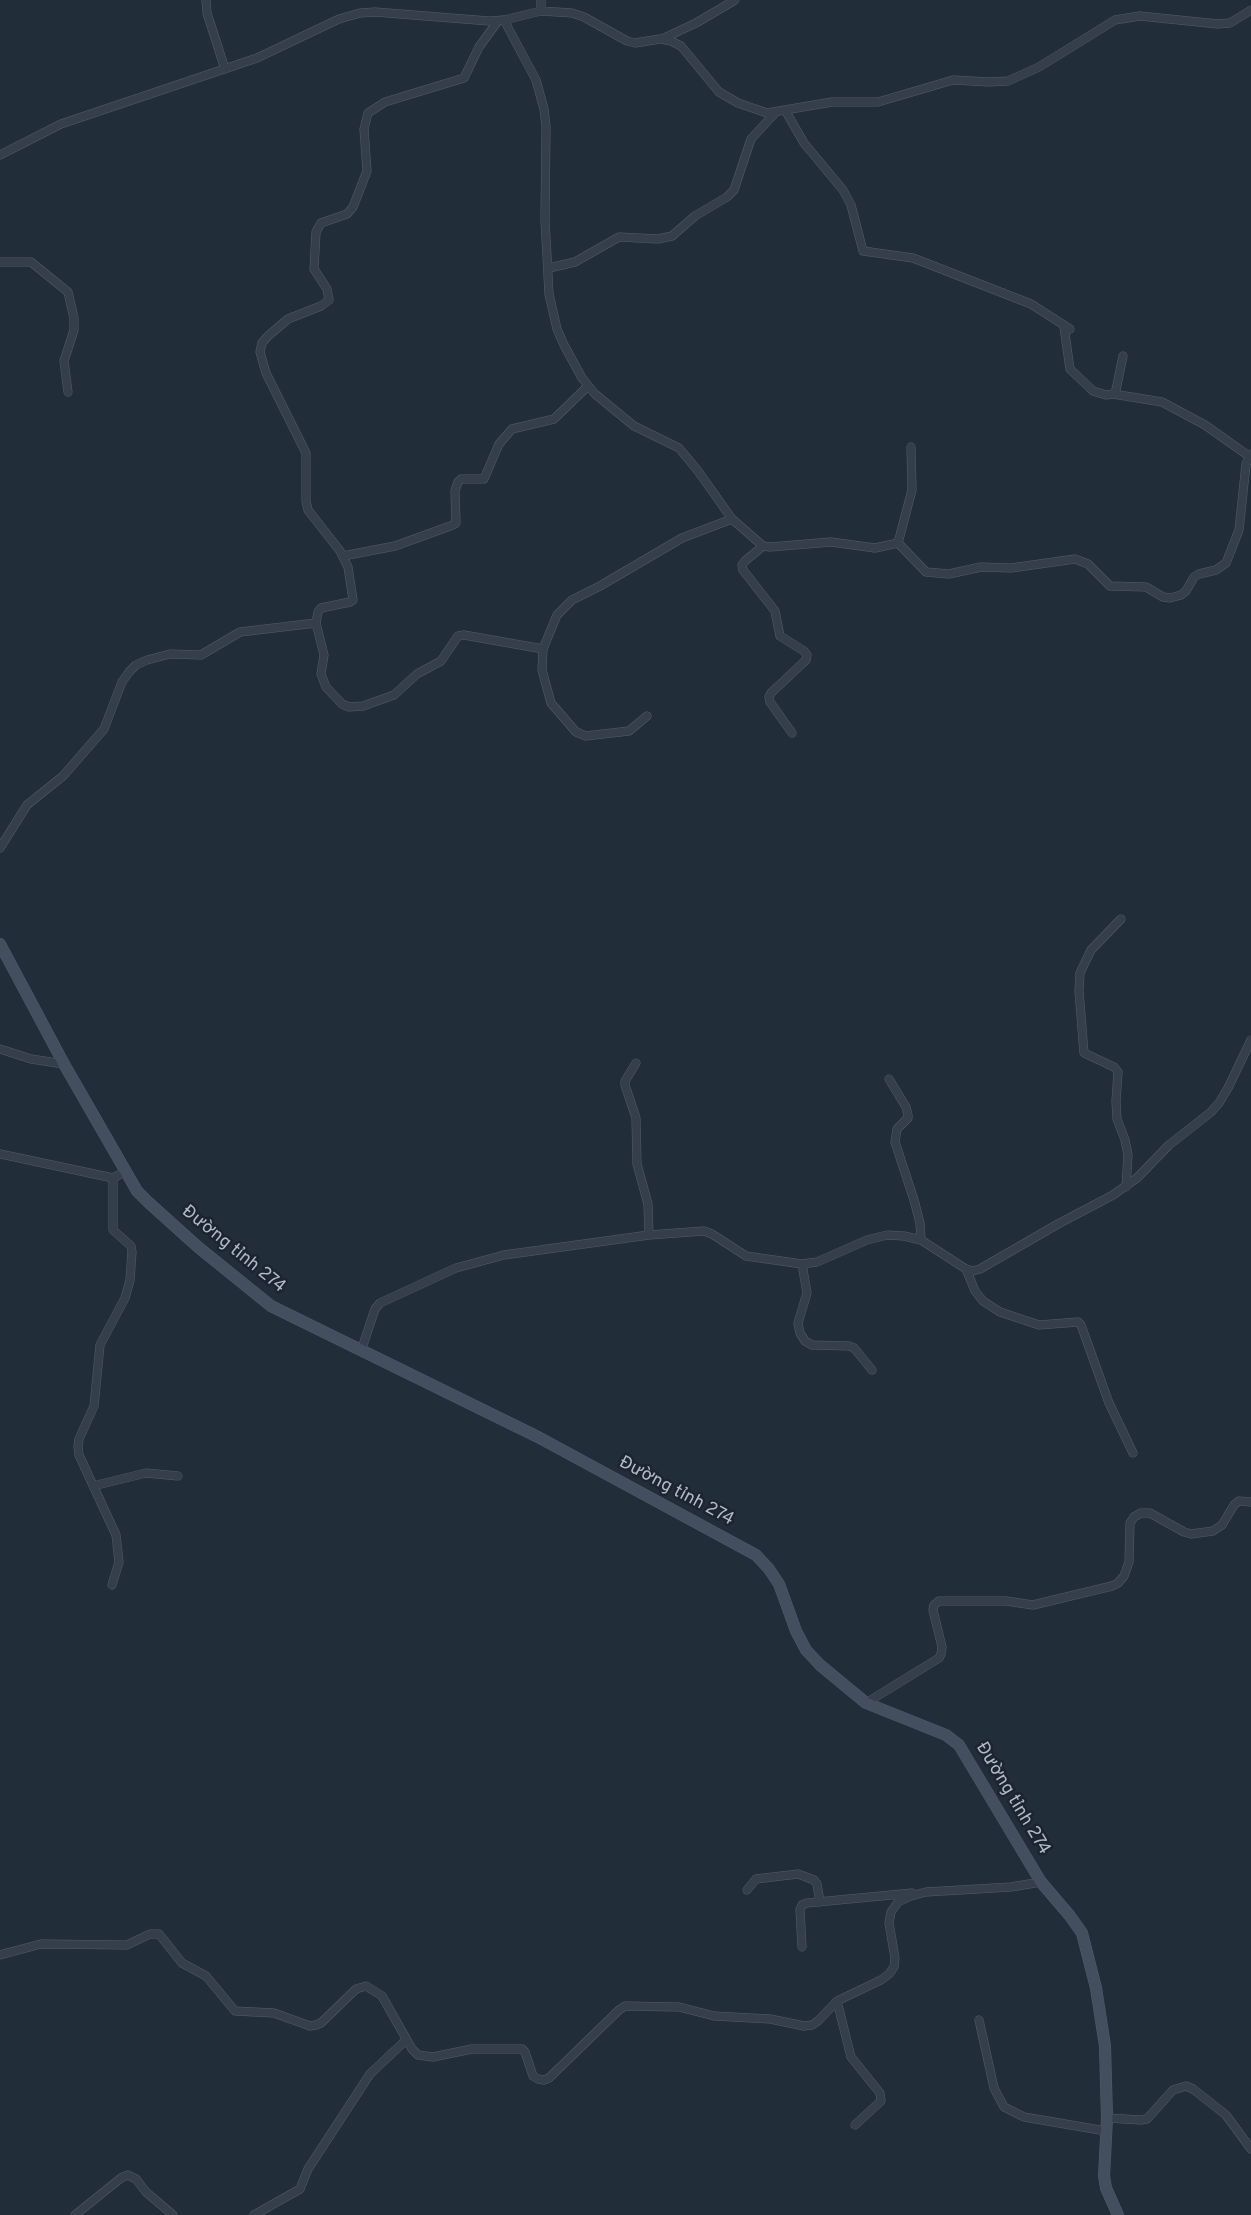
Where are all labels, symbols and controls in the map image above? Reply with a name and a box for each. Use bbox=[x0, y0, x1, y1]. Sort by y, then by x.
street label: Đường tỉnh 274 bbox=[177, 1202, 289, 1298]
street label: Đường tỉnh 274 bbox=[615, 1453, 737, 1531]
street label: Đường tỉnh 274 bbox=[970, 1739, 1054, 1859]

